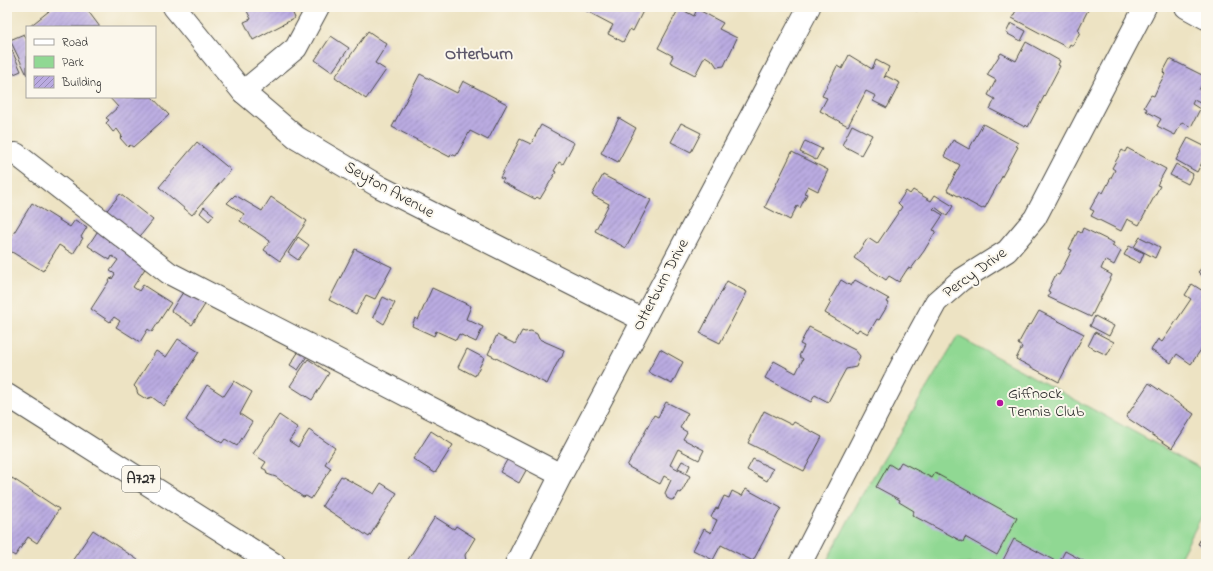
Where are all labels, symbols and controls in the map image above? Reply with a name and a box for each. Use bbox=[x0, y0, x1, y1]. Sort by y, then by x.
legend bbox=[26, 26, 156, 98]
text: Road bbox=[62, 34, 88, 52]
district label: Otterburn bbox=[445, 42, 514, 67]
text: Park bbox=[62, 54, 84, 72]
text: Building bbox=[61, 74, 101, 93]
street label: Seyton Avenue bbox=[340, 155, 439, 225]
street label: Otterburn Drive bbox=[627, 234, 696, 335]
street label: Percy Drive bbox=[938, 241, 1013, 304]
place label: Giffnock Tennis Club bbox=[1008, 382, 1085, 424]
marker: Giffnock Tennis Club bbox=[995, 398, 1005, 408]
road number: A727 bbox=[122, 466, 160, 492]

